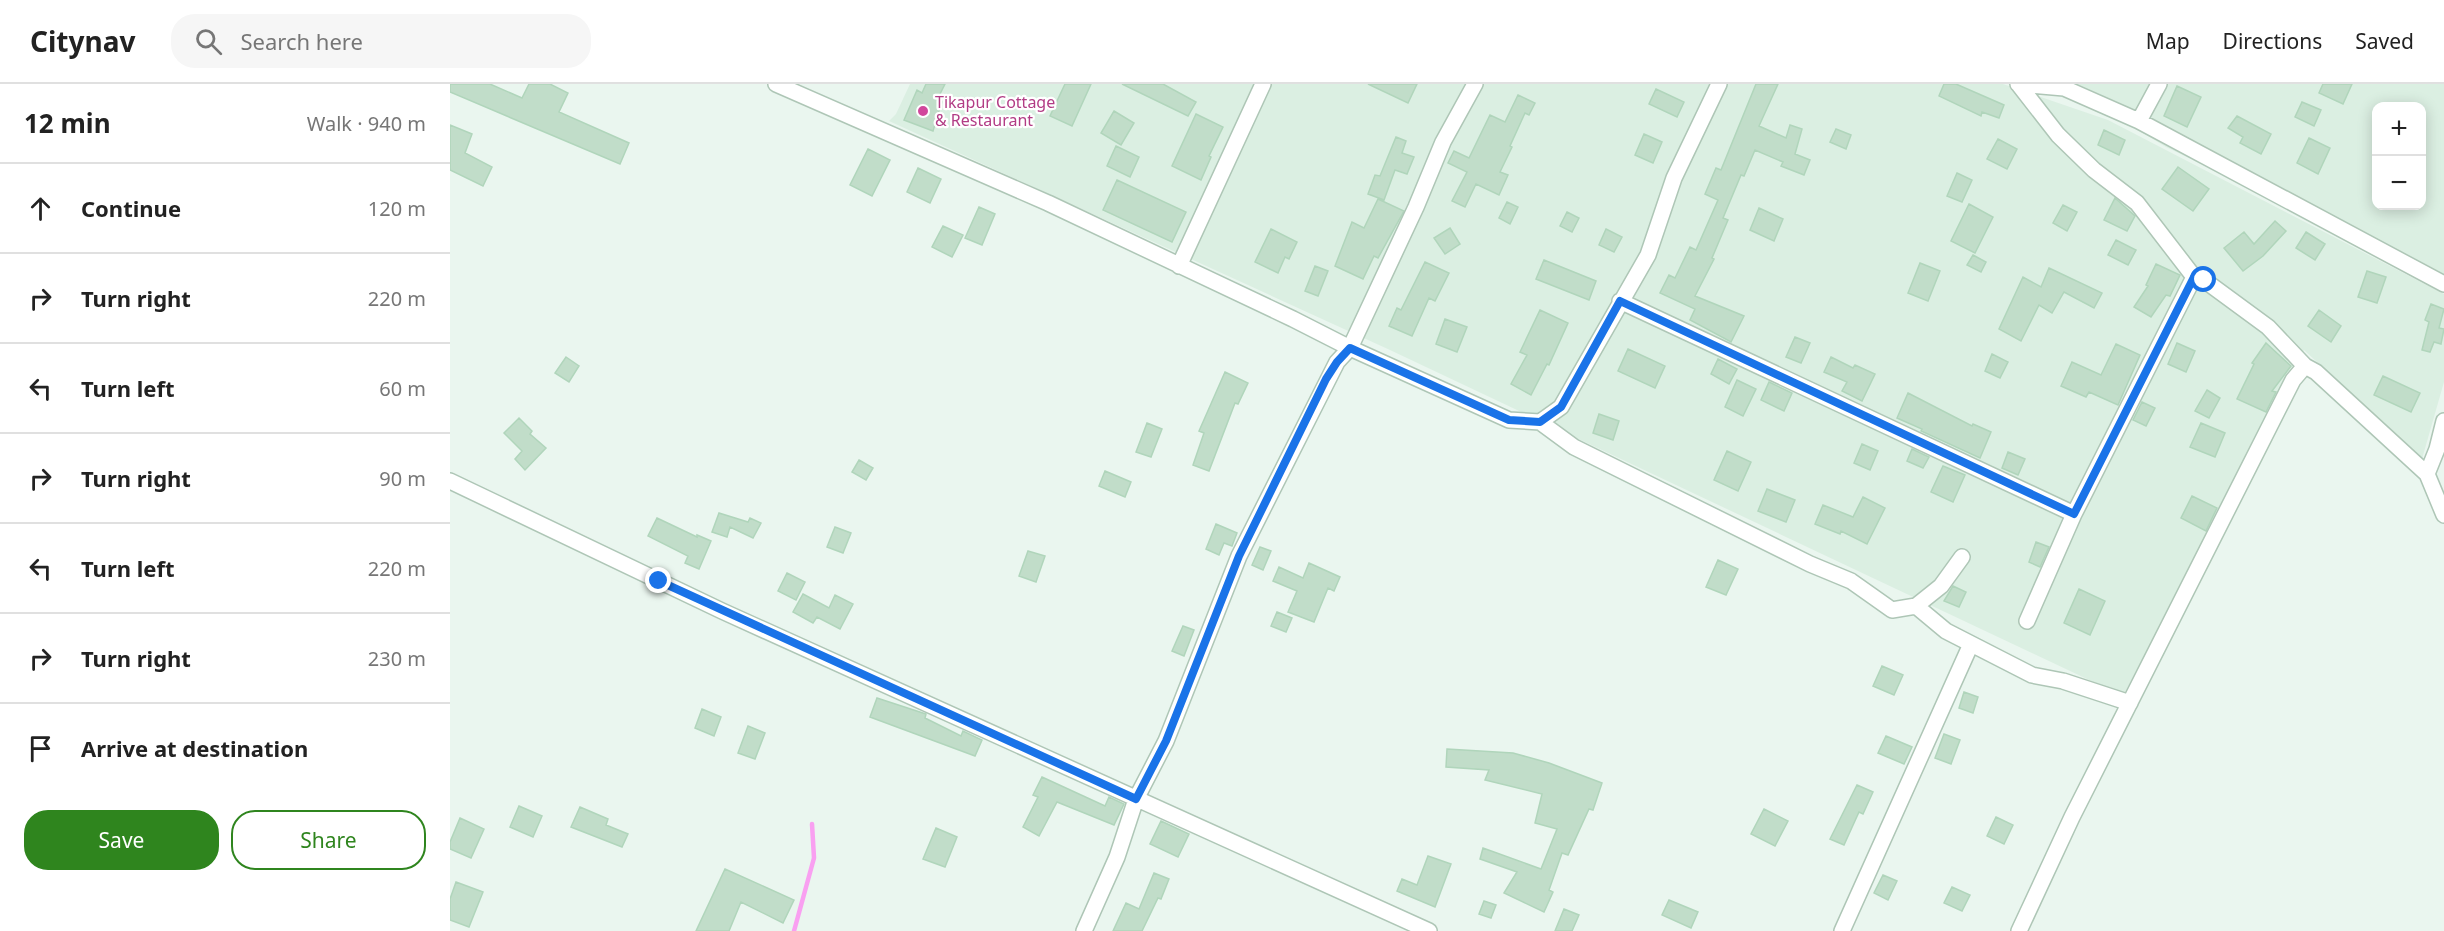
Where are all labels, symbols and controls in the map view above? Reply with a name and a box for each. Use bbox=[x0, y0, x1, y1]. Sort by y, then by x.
search box bbox=[171, 14, 591, 68]
text: Citynav bbox=[30, 22, 135, 60]
icon: search bbox=[192, 25, 225, 58]
text: Search here bbox=[240, 26, 363, 56]
text: Map bbox=[2146, 27, 2190, 55]
text: Directions bbox=[2223, 27, 2322, 55]
text: Saved bbox=[2355, 27, 2414, 55]
place label: Tikapur Cottage & Restaurant bbox=[935, 91, 1055, 131]
map controls bbox=[2372, 102, 2426, 210]
button: + bbox=[2372, 102, 2426, 156]
marker: Tikapur Cottage & Restaurant bbox=[916, 104, 930, 118]
text: 12 min bbox=[24, 105, 111, 141]
text: Walk · 940 m bbox=[307, 110, 426, 137]
button: − bbox=[2372, 156, 2426, 210]
icon: ahead bbox=[24, 192, 57, 225]
text: Continue bbox=[81, 193, 181, 223]
text: 120 m bbox=[368, 195, 426, 222]
route start bbox=[2190, 266, 2216, 292]
icon: right bbox=[24, 282, 57, 315]
text: Turn right bbox=[81, 283, 191, 313]
text: 220 m bbox=[368, 285, 426, 312]
icon: left bbox=[24, 372, 57, 405]
text: Turn left bbox=[81, 373, 175, 403]
text: 60 m bbox=[379, 375, 426, 402]
icon: right bbox=[24, 462, 57, 495]
text: Turn right bbox=[81, 463, 191, 493]
text: 90 m bbox=[379, 465, 426, 492]
icon: left bbox=[24, 552, 57, 585]
text: Turn left bbox=[81, 553, 175, 583]
text: 220 m bbox=[368, 555, 426, 582]
route end bbox=[645, 567, 671, 593]
icon: right bbox=[24, 642, 57, 675]
text: Turn right bbox=[81, 643, 191, 673]
text: 230 m bbox=[368, 645, 426, 672]
icon: arrive bbox=[24, 732, 57, 765]
text: Arrive at destination bbox=[81, 733, 308, 763]
button: Save bbox=[24, 810, 219, 870]
button: Share bbox=[231, 810, 426, 870]

